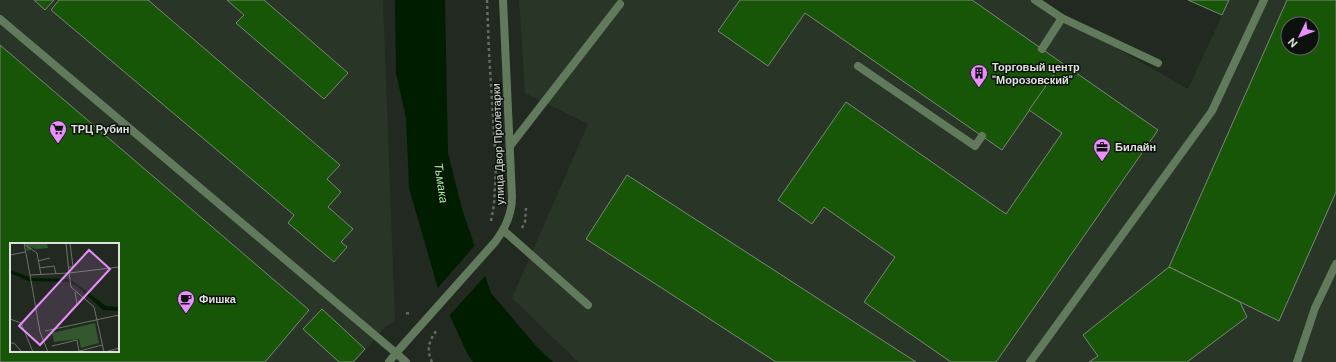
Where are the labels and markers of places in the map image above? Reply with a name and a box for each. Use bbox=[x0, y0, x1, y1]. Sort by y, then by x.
place label: Торговый центр "Морозовский" bbox=[992, 60, 1080, 87]
building icon: Торговый центр "Морозовский" bbox=[969, 63, 989, 88]
supermarket icon: ТРЦ Рубин bbox=[48, 119, 68, 144]
place label: ТРЦ Рубин bbox=[71, 122, 129, 136]
office icon: Билайн bbox=[1092, 137, 1112, 162]
place label: Билайн bbox=[1115, 140, 1156, 154]
cafe icon: Фишка bbox=[176, 289, 196, 314]
place label: Фишка bbox=[199, 292, 237, 306]

